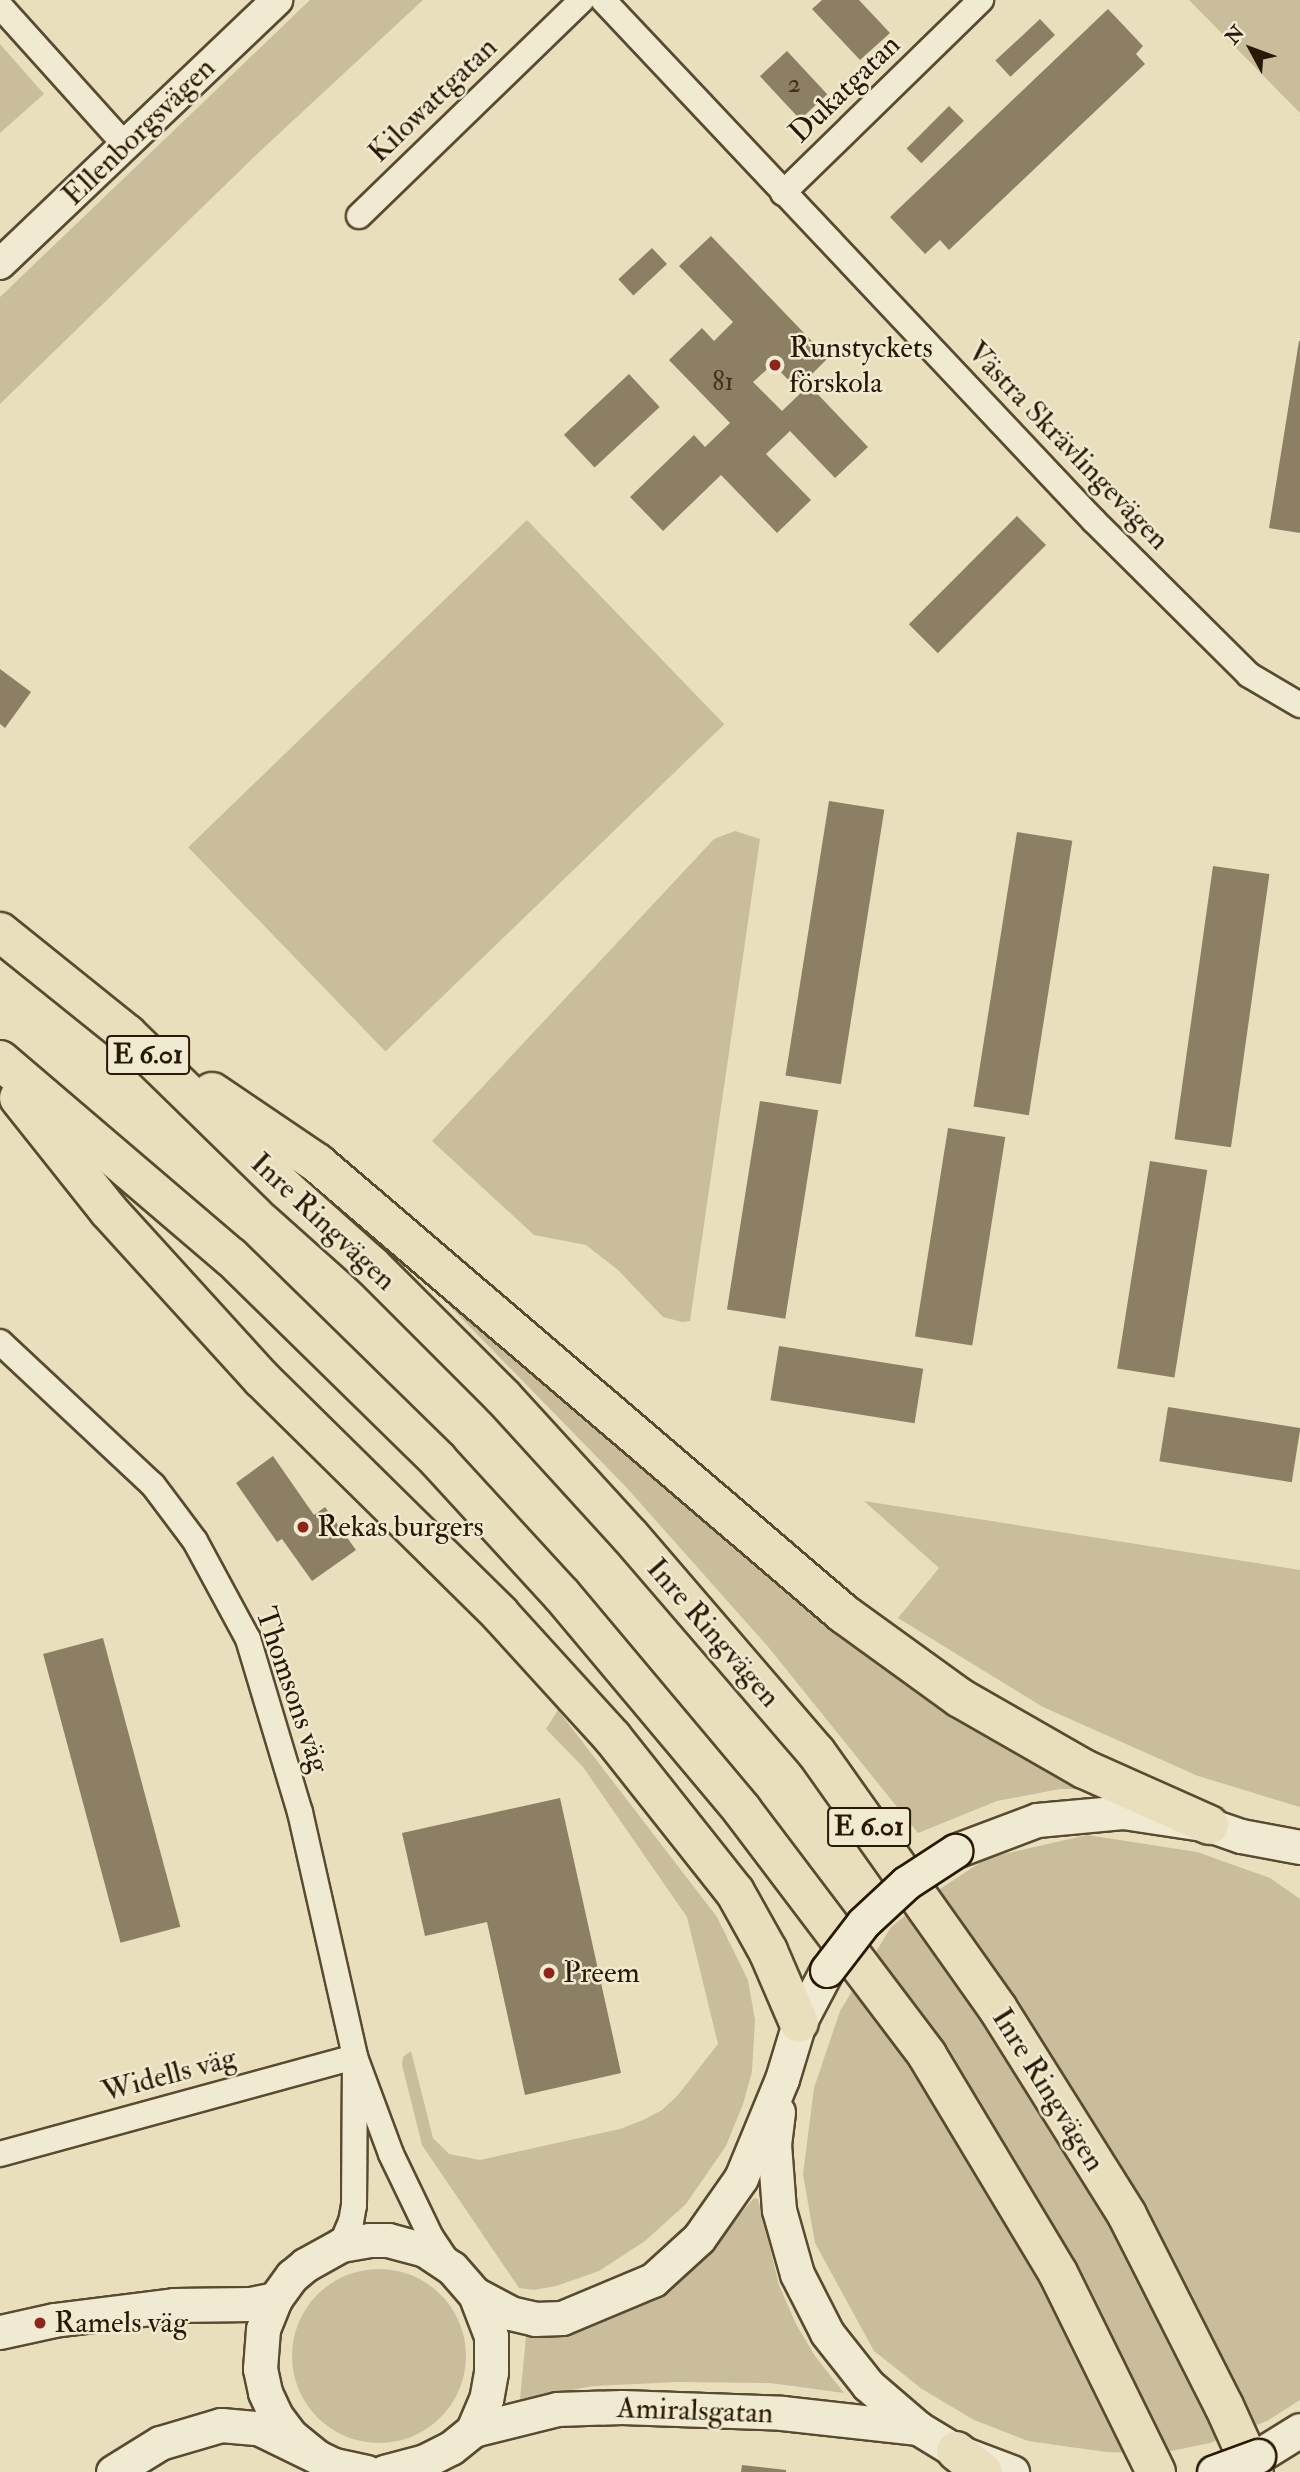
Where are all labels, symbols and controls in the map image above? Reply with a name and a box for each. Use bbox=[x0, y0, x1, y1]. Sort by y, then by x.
north arrow bbox=[1216, 14, 1286, 84]
text: N bbox=[1221, 21, 1250, 50]
street label: Dukatgatan bbox=[782, 27, 908, 151]
street label: Kilowattgatan bbox=[361, 30, 505, 170]
street label: Ellenborgsvägen bbox=[55, 50, 223, 214]
house number: 2 bbox=[787, 69, 801, 101]
place label: Runstyckets förskola bbox=[789, 330, 933, 400]
street label: Västra Skrävlingevägen bbox=[959, 334, 1177, 558]
marker: Runstyckets förskola bbox=[767, 357, 783, 373]
house number: 81 bbox=[712, 367, 734, 399]
road number: E 6.01 bbox=[106, 1030, 190, 1080]
street label: Inre Ringvägen bbox=[243, 1146, 403, 1298]
place label: Rekas burgers bbox=[317, 1509, 484, 1545]
marker: Rekas burgers bbox=[295, 1519, 311, 1535]
street label: Inre Ringvägen bbox=[639, 1551, 787, 1715]
street label: Thomsons väg bbox=[247, 1603, 337, 1777]
road number: E 6.01 bbox=[827, 1802, 911, 1852]
place label: Preem bbox=[563, 1955, 640, 1991]
marker: Preem bbox=[541, 1965, 557, 1981]
street label: Inre Ringvägen bbox=[984, 2002, 1112, 2178]
street label: Widells väg bbox=[98, 2040, 240, 2110]
place label: Ramels väg bbox=[54, 2305, 188, 2341]
marker: Ramels väg bbox=[32, 2315, 48, 2331]
street label: Amiralsgatan bbox=[616, 2390, 774, 2432]

